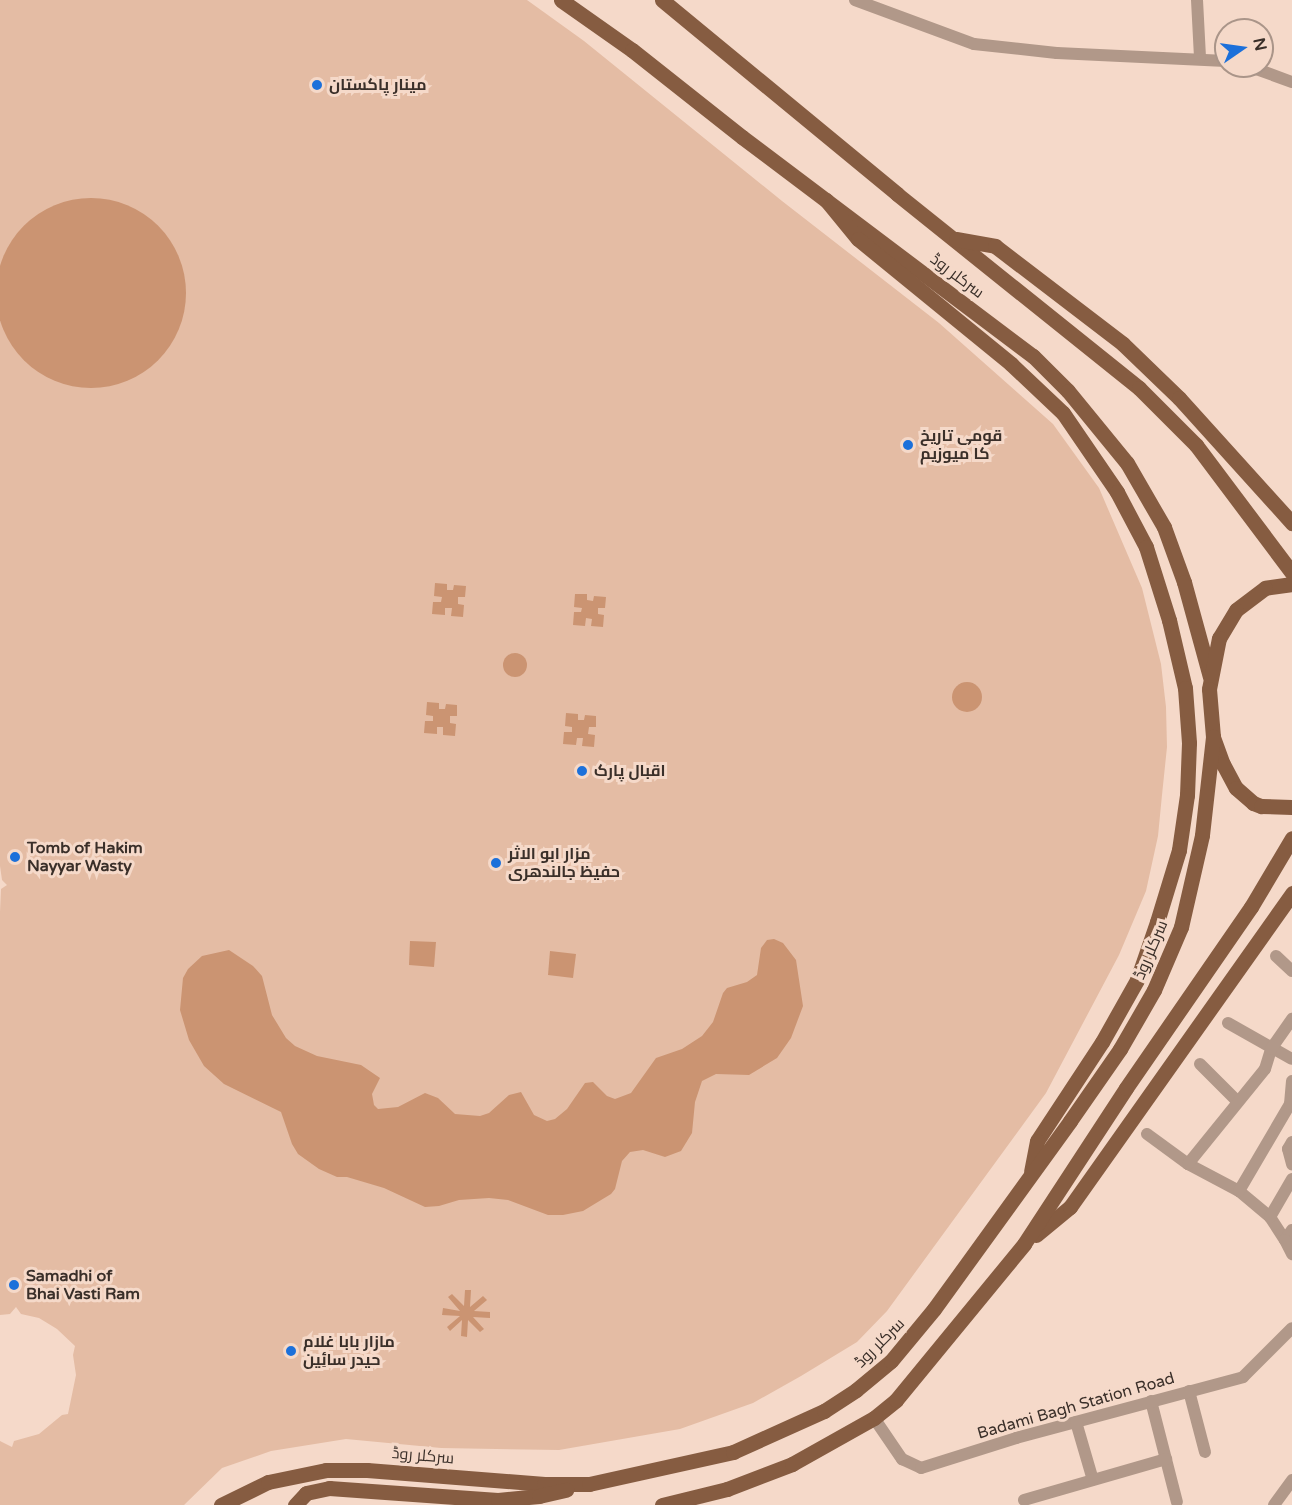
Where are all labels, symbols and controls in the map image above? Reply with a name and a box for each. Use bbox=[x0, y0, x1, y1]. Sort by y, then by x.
north arrow bbox=[1214, 18, 1274, 78]
text: N bbox=[1248, 36, 1271, 53]
place label: مینارِ پاکستان bbox=[329, 75, 427, 95]
marker: مینارِ پاکستان bbox=[310, 78, 324, 92]
street label: سرکلر روڈ bbox=[926, 250, 988, 302]
place label: قومی تاریخ کا میوزیم bbox=[920, 426, 1002, 464]
marker: قومی تاریخ کا میوزیم bbox=[901, 438, 915, 452]
place label: اقبال پارک bbox=[594, 761, 666, 781]
marker: اقبال پارک bbox=[575, 764, 589, 778]
place label: Tomb of Hakim Nayyar Wasty bbox=[27, 838, 143, 876]
place label: مزار ابو الاثر حفیظ جالندھری bbox=[508, 844, 620, 882]
marker: Tomb of Hakim Nayyar Wasty bbox=[8, 850, 22, 864]
marker: مزار ابو الاثر حفیظ جالندھری bbox=[489, 856, 503, 870]
street label: سرکلر روڈ bbox=[1130, 918, 1172, 982]
place label: Samadhi of Bhai Vasti Ram bbox=[26, 1266, 140, 1304]
marker: Samadhi of Bhai Vasti Ram bbox=[7, 1278, 21, 1292]
street label: سرکلر روڈ bbox=[851, 1314, 909, 1372]
place label: مازار بابا غلام حیدر سائِین bbox=[303, 1332, 395, 1370]
marker: مازار بابا غلام حیدر سائِین bbox=[284, 1344, 298, 1358]
street label: Badami Bagh Station Road bbox=[975, 1369, 1177, 1443]
street label: سرکلر روڈ bbox=[391, 1444, 455, 1468]

